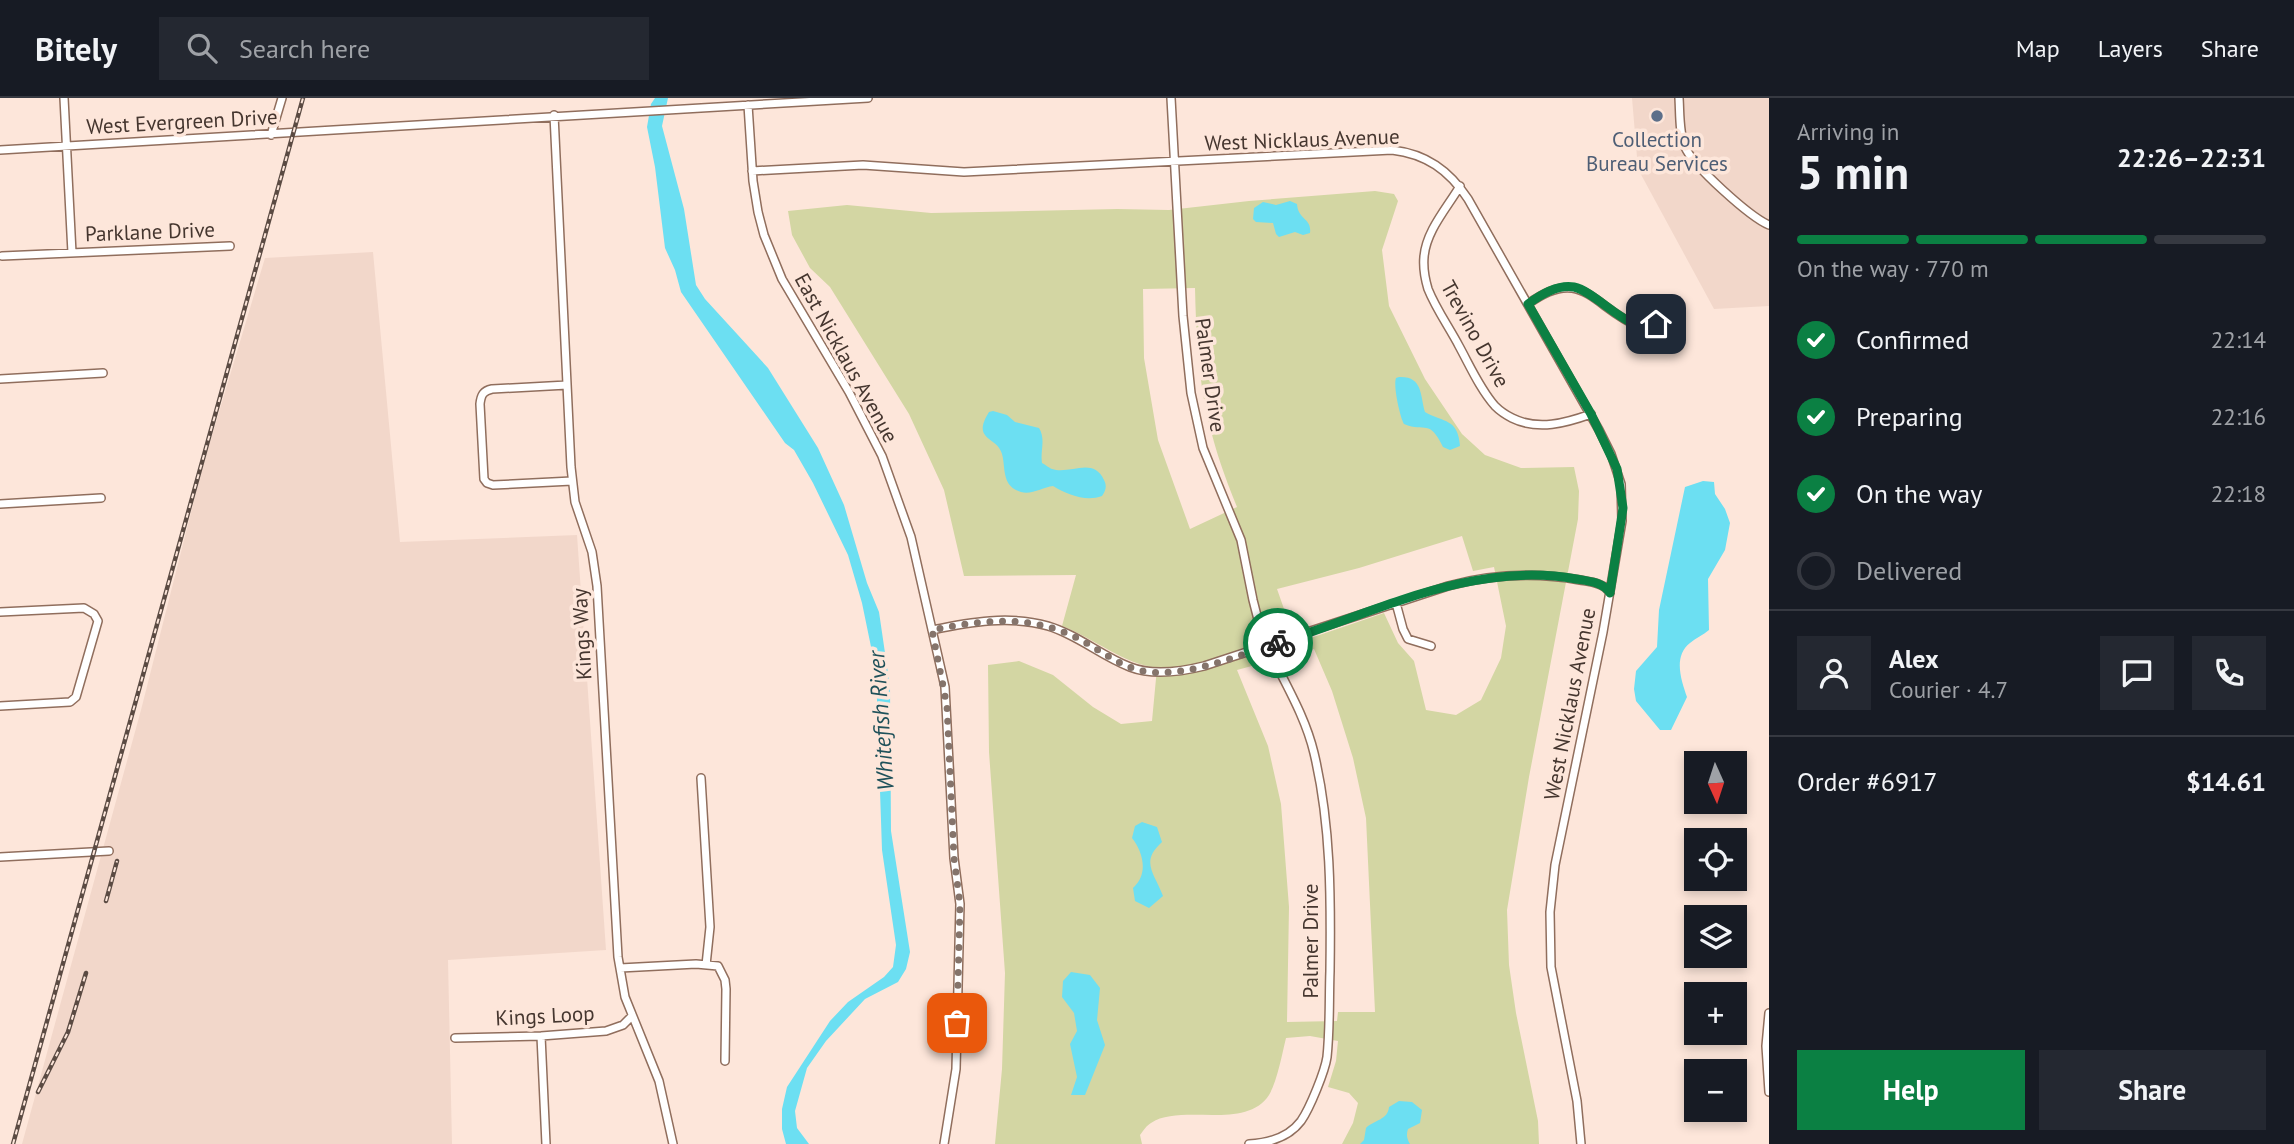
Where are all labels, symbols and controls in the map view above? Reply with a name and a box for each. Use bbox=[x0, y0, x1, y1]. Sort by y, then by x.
search box bbox=[159, 17, 649, 80]
text: Bitely bbox=[35, 27, 117, 70]
icon: search bbox=[183, 29, 221, 67]
text: Search here bbox=[239, 32, 370, 65]
text: Map bbox=[2016, 33, 2060, 64]
text: Layers bbox=[2098, 33, 2163, 64]
text: Share bbox=[2201, 33, 2259, 64]
street label: West Evergreen Drive bbox=[86, 103, 278, 140]
marker: Collection Bureau Services bbox=[1649, 108, 1665, 124]
text: Arriving in bbox=[1797, 117, 1899, 146]
street label: West Nicklaus Avenue bbox=[1204, 123, 1400, 156]
place label: Collection Bureau Services bbox=[1586, 126, 1728, 177]
text: 22:26–22:31 bbox=[2117, 141, 2266, 174]
text: 5 min bbox=[1797, 142, 1909, 202]
street label: Parklane Drive bbox=[85, 216, 215, 247]
text: On the way · 770 m bbox=[1797, 254, 1989, 283]
street label: East Nicklaus Avenue bbox=[789, 268, 904, 447]
street label: Trevino Drive bbox=[1435, 276, 1516, 392]
pin bbox=[1626, 294, 1686, 354]
icon: home bbox=[1637, 305, 1675, 343]
street label: Palmer Drive bbox=[1189, 316, 1232, 434]
icon: check bbox=[1797, 321, 1835, 359]
text: Confirmed bbox=[1856, 323, 1969, 356]
text: 22:14 bbox=[2211, 325, 2266, 354]
icon: check bbox=[1797, 398, 1835, 436]
text: Preparing bbox=[1856, 400, 1963, 433]
text: 22:16 bbox=[2211, 402, 2266, 431]
icon: check bbox=[1797, 475, 1835, 513]
text: On the way bbox=[1856, 477, 1982, 510]
text: 22:18 bbox=[2211, 479, 2266, 508]
text: Delivered bbox=[1856, 554, 1962, 587]
street label: Kings Way bbox=[566, 587, 597, 681]
street label: West Nicklaus Avenue bbox=[1538, 605, 1601, 802]
courier bbox=[1243, 608, 1313, 678]
icon: bike bbox=[1259, 624, 1297, 662]
button: person bbox=[1797, 636, 1871, 710]
button: chat bbox=[2100, 636, 2174, 710]
button: phone bbox=[2192, 636, 2266, 710]
text: Alex bbox=[1889, 642, 1939, 675]
water label: Whitefish River bbox=[861, 649, 900, 792]
text: Courier · 4.7 bbox=[1889, 675, 2008, 704]
north arrow bbox=[1684, 751, 1746, 814]
map controls bbox=[1684, 751, 1747, 1122]
text: Order #6917 bbox=[1797, 765, 1937, 798]
text: $14.61 bbox=[2186, 765, 2266, 798]
button: locate bbox=[1684, 828, 1747, 891]
street label: Palmer Drive bbox=[1297, 883, 1324, 999]
button: layers bbox=[1684, 905, 1747, 968]
button: + bbox=[1684, 982, 1747, 1045]
pin bbox=[927, 993, 987, 1053]
street label: Kings Loop bbox=[495, 999, 595, 1032]
icon: bag bbox=[938, 1004, 976, 1042]
button: Help bbox=[1797, 1050, 2025, 1130]
button: Share bbox=[2039, 1050, 2266, 1130]
button: − bbox=[1684, 1059, 1747, 1122]

